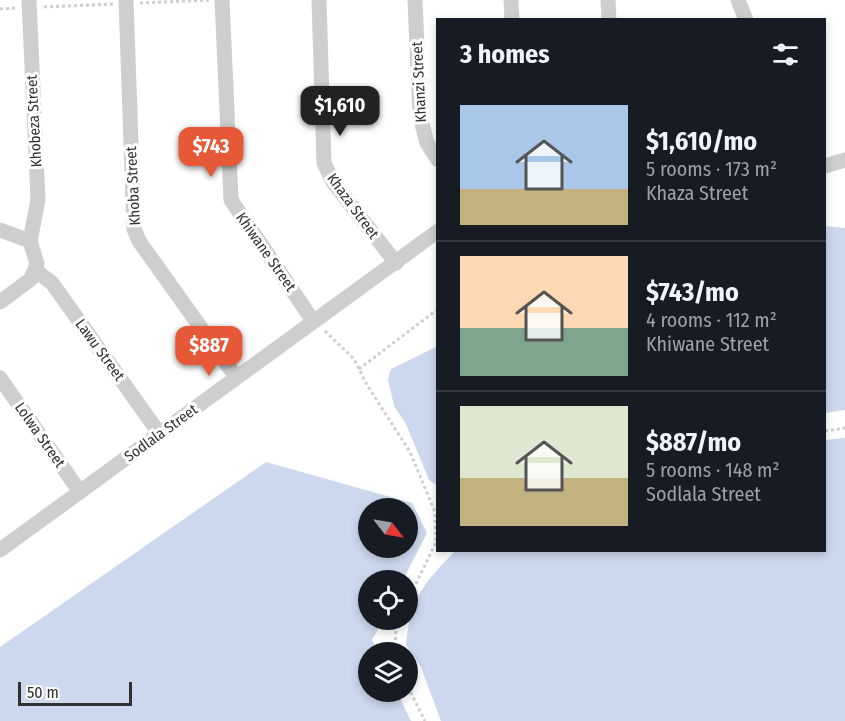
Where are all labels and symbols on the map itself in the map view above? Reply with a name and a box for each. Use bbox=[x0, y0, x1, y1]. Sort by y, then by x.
street label: Khanzi Street bbox=[408, 41, 430, 123]
street label: Khobeza Street bbox=[23, 74, 45, 168]
pin: $1,610 bbox=[291, 86, 389, 137]
pin: $743 bbox=[175, 127, 247, 178]
street label: Khoba Street bbox=[122, 146, 144, 226]
street label: Khaza Street bbox=[323, 170, 383, 242]
street label: Khiwane Street bbox=[232, 209, 300, 295]
street label: Lawu Street bbox=[72, 316, 128, 384]
pin: $887 bbox=[173, 326, 245, 377]
street label: Lolwa Street bbox=[11, 399, 69, 471]
street label: Sodlala Street bbox=[121, 400, 201, 466]
north arrow bbox=[358, 498, 418, 558]
scale bar bbox=[18, 679, 132, 706]

